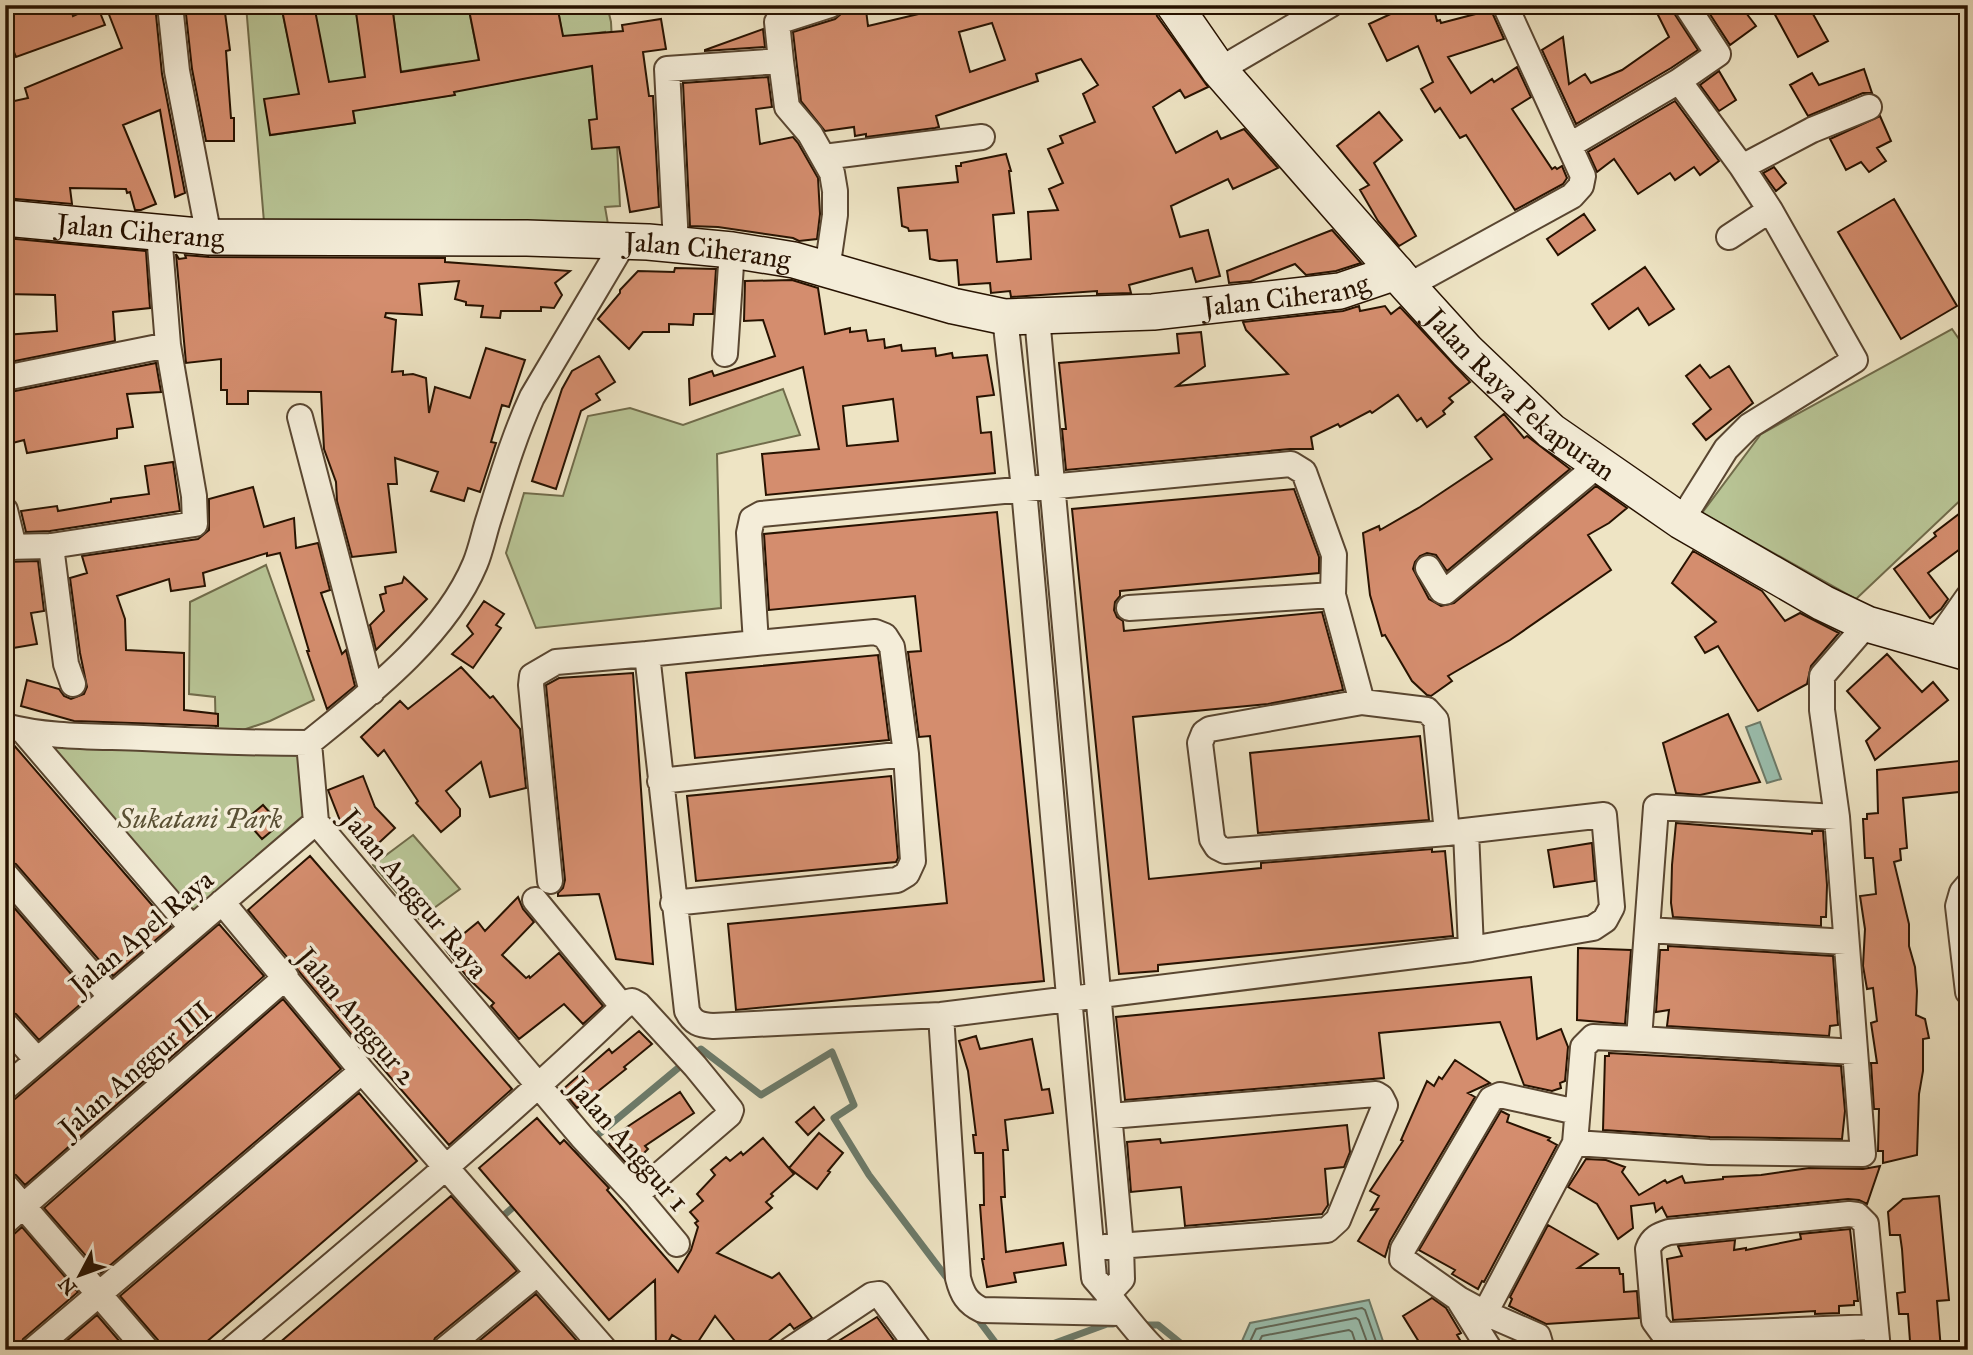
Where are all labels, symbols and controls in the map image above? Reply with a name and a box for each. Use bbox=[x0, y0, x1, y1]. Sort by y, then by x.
street label: Jalan Ciherang bbox=[52, 206, 225, 255]
street label: Jalan Ciherang bbox=[621, 224, 794, 277]
street label: Jalan Ciherang bbox=[1198, 265, 1375, 325]
street label: Jalan Raya Pekapuran bbox=[1416, 298, 1622, 488]
street label: Jalan Anggur Raya bbox=[331, 799, 496, 985]
park label: Sukatani Park bbox=[117, 801, 283, 836]
street label: Jalan Apel Raya bbox=[60, 862, 221, 1005]
street label: Jalan Anggur 2 bbox=[287, 938, 424, 1092]
street label: Jalan Anggur III bbox=[50, 994, 219, 1147]
street label: Jalan Anggur 1 bbox=[559, 1068, 696, 1218]
north arrow bbox=[46, 1240, 116, 1310]
text: N bbox=[54, 1272, 82, 1299]

